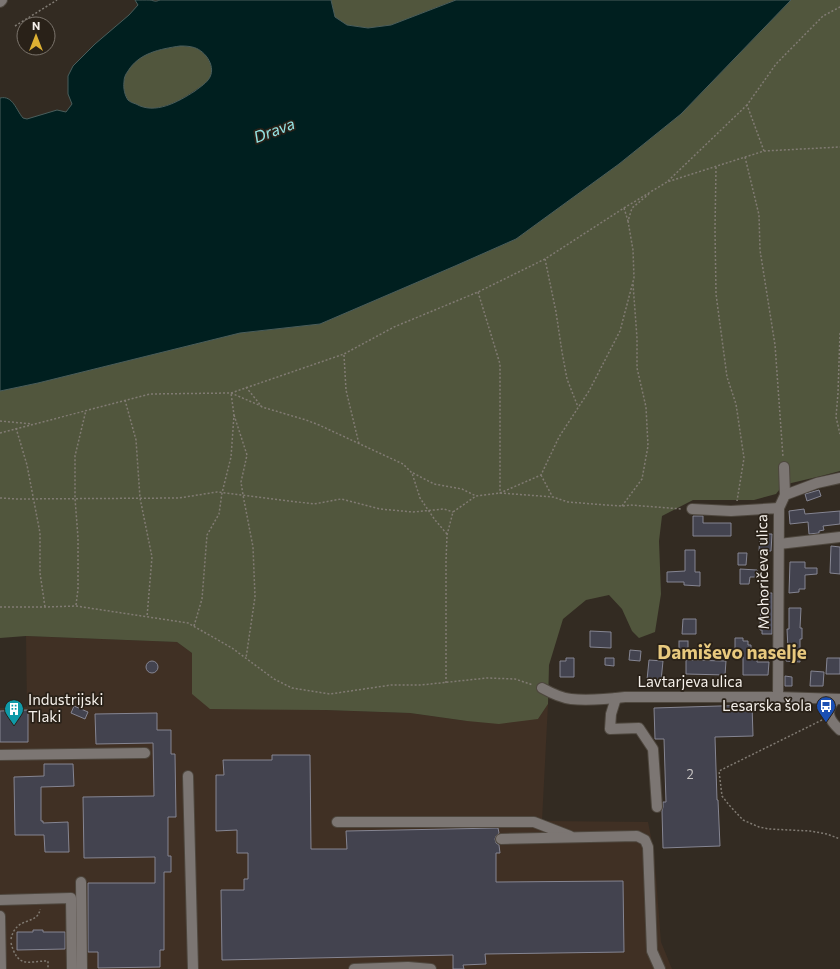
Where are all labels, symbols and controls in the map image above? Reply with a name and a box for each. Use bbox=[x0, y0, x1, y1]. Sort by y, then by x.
north arrow bbox=[16, 16, 56, 56]
text: N bbox=[32, 19, 40, 32]
water label: Drava bbox=[251, 113, 297, 146]
street label: Mohoričeva ulica bbox=[752, 514, 772, 630]
district label: Damiševo naselje bbox=[657, 640, 807, 663]
street label: Lavtarjeva ulica bbox=[637, 672, 743, 690]
place label: Industrijski Tlaki bbox=[28, 690, 103, 725]
bus stop icon: Lesarska šola bbox=[815, 695, 837, 723]
place label: Lesarska šola bbox=[722, 696, 812, 714]
building icon: Industrijski Tlaki bbox=[3, 698, 25, 726]
house number: 2 bbox=[686, 766, 694, 782]

